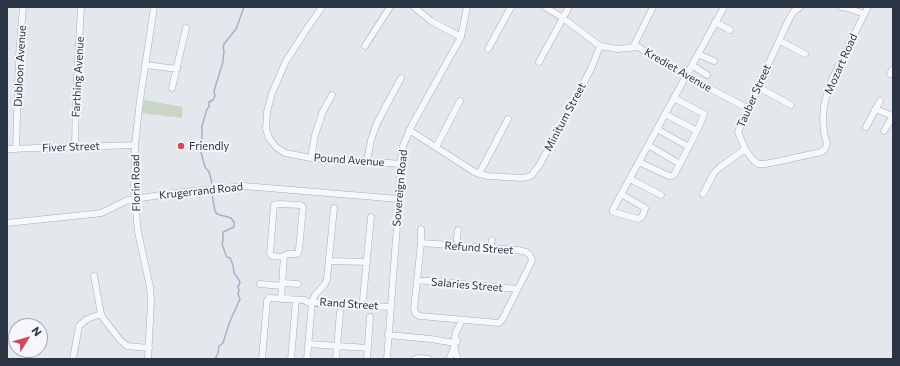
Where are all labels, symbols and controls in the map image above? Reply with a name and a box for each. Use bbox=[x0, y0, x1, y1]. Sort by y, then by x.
street label: Dubloon Avenue bbox=[11, 25, 29, 107]
street label: Mozart Road bbox=[822, 32, 860, 96]
street label: Farthing Avenue bbox=[69, 36, 87, 118]
street label: Krediet Avenue bbox=[642, 45, 714, 95]
street label: Tauber Street bbox=[734, 62, 774, 130]
street label: Minitum Street bbox=[541, 80, 589, 154]
street label: Fiver Street bbox=[42, 139, 100, 155]
place label: Friendly bbox=[189, 139, 229, 153]
marker: Friendly bbox=[176, 141, 186, 151]
street label: Sovereign Road bbox=[390, 149, 410, 227]
street label: Pound Avenue bbox=[313, 151, 385, 169]
street label: Florin Road bbox=[129, 154, 143, 212]
street label: Krugerrand Road bbox=[158, 180, 244, 202]
street label: Refund Street bbox=[444, 239, 514, 257]
street label: Salaries Street bbox=[431, 275, 503, 295]
street label: Rand Street bbox=[319, 295, 379, 313]
north arrow bbox=[8, 318, 48, 358]
text: N bbox=[30, 324, 45, 338]

